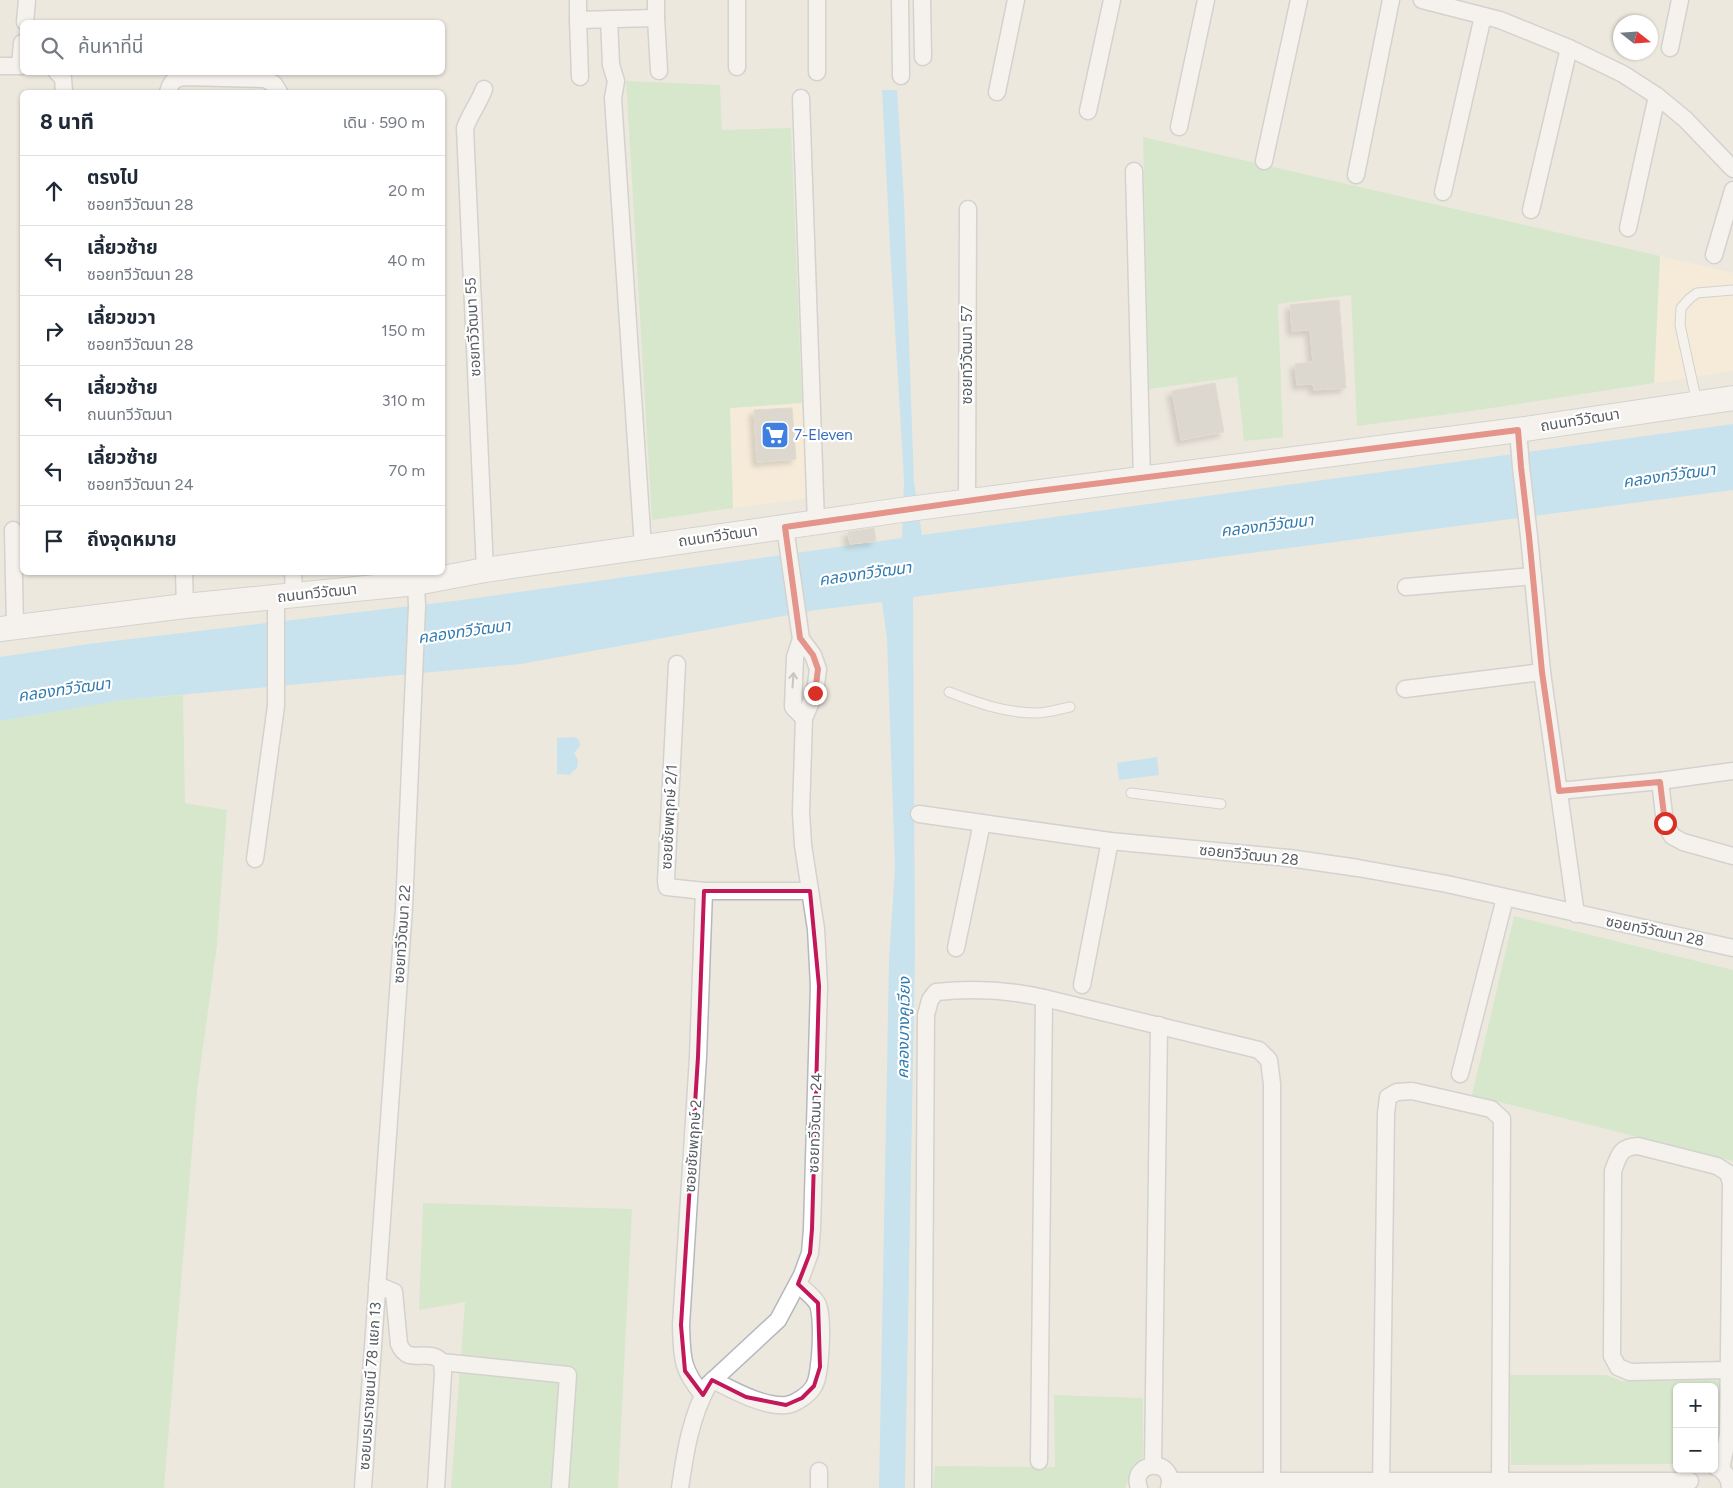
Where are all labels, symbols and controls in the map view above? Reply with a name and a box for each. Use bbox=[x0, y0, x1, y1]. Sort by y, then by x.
north arrow bbox=[1613, 15, 1658, 60]
search box bbox=[20, 20, 445, 75]
icon: search bbox=[38, 34, 66, 62]
text: ค้นหาที่นี่ bbox=[78, 35, 143, 58]
text: 8 นาที bbox=[40, 109, 94, 134]
text: เดิน · 590 m bbox=[343, 113, 425, 132]
text: ตรงไป bbox=[87, 166, 139, 189]
icon: ahead bbox=[40, 177, 68, 205]
text: 20 m bbox=[388, 181, 425, 200]
text: ซอยทวีวัฒนา 28 bbox=[87, 195, 194, 214]
text: เลี้ยวซ้าย bbox=[87, 236, 158, 259]
icon: left bbox=[40, 247, 68, 275]
text: 40 m bbox=[387, 251, 425, 270]
text: ซอยทวีวัฒนา 28 bbox=[87, 265, 194, 284]
street label: ซอยทวีวัฒนา 55 bbox=[461, 277, 485, 377]
text: เลี้ยวขวา bbox=[87, 306, 156, 329]
street label: ซอยทวีวัฒนา 57 bbox=[958, 306, 976, 404]
icon: right bbox=[40, 317, 68, 345]
text: 150 m bbox=[381, 321, 425, 340]
text: ซอยทวีวัฒนา 28 bbox=[87, 335, 194, 354]
text: เลี้ยวซ้าย bbox=[87, 376, 158, 399]
icon: left bbox=[40, 387, 68, 415]
text: 310 m bbox=[382, 391, 425, 410]
text: ถนนทวีวัฒนา bbox=[87, 405, 173, 424]
street label: ถนนทวีวัฒนา bbox=[1539, 405, 1621, 435]
supermarket icon: 7-Eleven bbox=[760, 420, 790, 450]
place label: 7-Eleven bbox=[794, 426, 853, 444]
text: เลี้ยวซ้าย bbox=[87, 446, 158, 469]
icon: left bbox=[40, 457, 68, 485]
water label: คลองทวีวัฒนา bbox=[1622, 459, 1718, 491]
text: 70 m bbox=[389, 461, 425, 480]
text: ซอยทวีวัฒนา 24 bbox=[87, 475, 194, 494]
water label: คลองทวีวัฒนา bbox=[1220, 510, 1316, 541]
street label: ถนนทวีวัฒนา bbox=[677, 522, 759, 550]
icon: arrive bbox=[40, 527, 68, 555]
text: ถึงจุดหมาย bbox=[87, 528, 177, 551]
water label: คลองทวีวัฒนา bbox=[818, 557, 914, 589]
street label: ถนนทวีวัฒนา bbox=[276, 580, 358, 606]
water label: คลองทวีวัฒนา bbox=[417, 615, 513, 647]
one-way arrow bbox=[789, 672, 798, 688]
water label: คลองทวีวัฒนา bbox=[17, 673, 113, 705]
route end bbox=[804, 682, 827, 705]
street label: ซอยชัยพฤกษ์ 2/1 bbox=[657, 764, 681, 870]
route start bbox=[1654, 812, 1677, 835]
street label: ซอยทวีวัฒนา 28 bbox=[1198, 841, 1300, 869]
street label: ซอยทวีวัฒนา 22 bbox=[390, 884, 414, 984]
street label: ซอยทวีวัฒนา 28 bbox=[1604, 912, 1706, 950]
water label: คลองบางคูเวียง bbox=[893, 976, 915, 1079]
street label: ซอยทวีวัฒนา 24 bbox=[804, 1073, 826, 1173]
street label: ซอยชัยพฤกษ์ 2 bbox=[681, 1099, 705, 1193]
street label: ซอยบรมราชชนนี 78 แยก 13 bbox=[355, 1301, 385, 1471]
map controls bbox=[1673, 1383, 1718, 1473]
button: + bbox=[1673, 1383, 1718, 1428]
button: − bbox=[1673, 1428, 1718, 1473]

